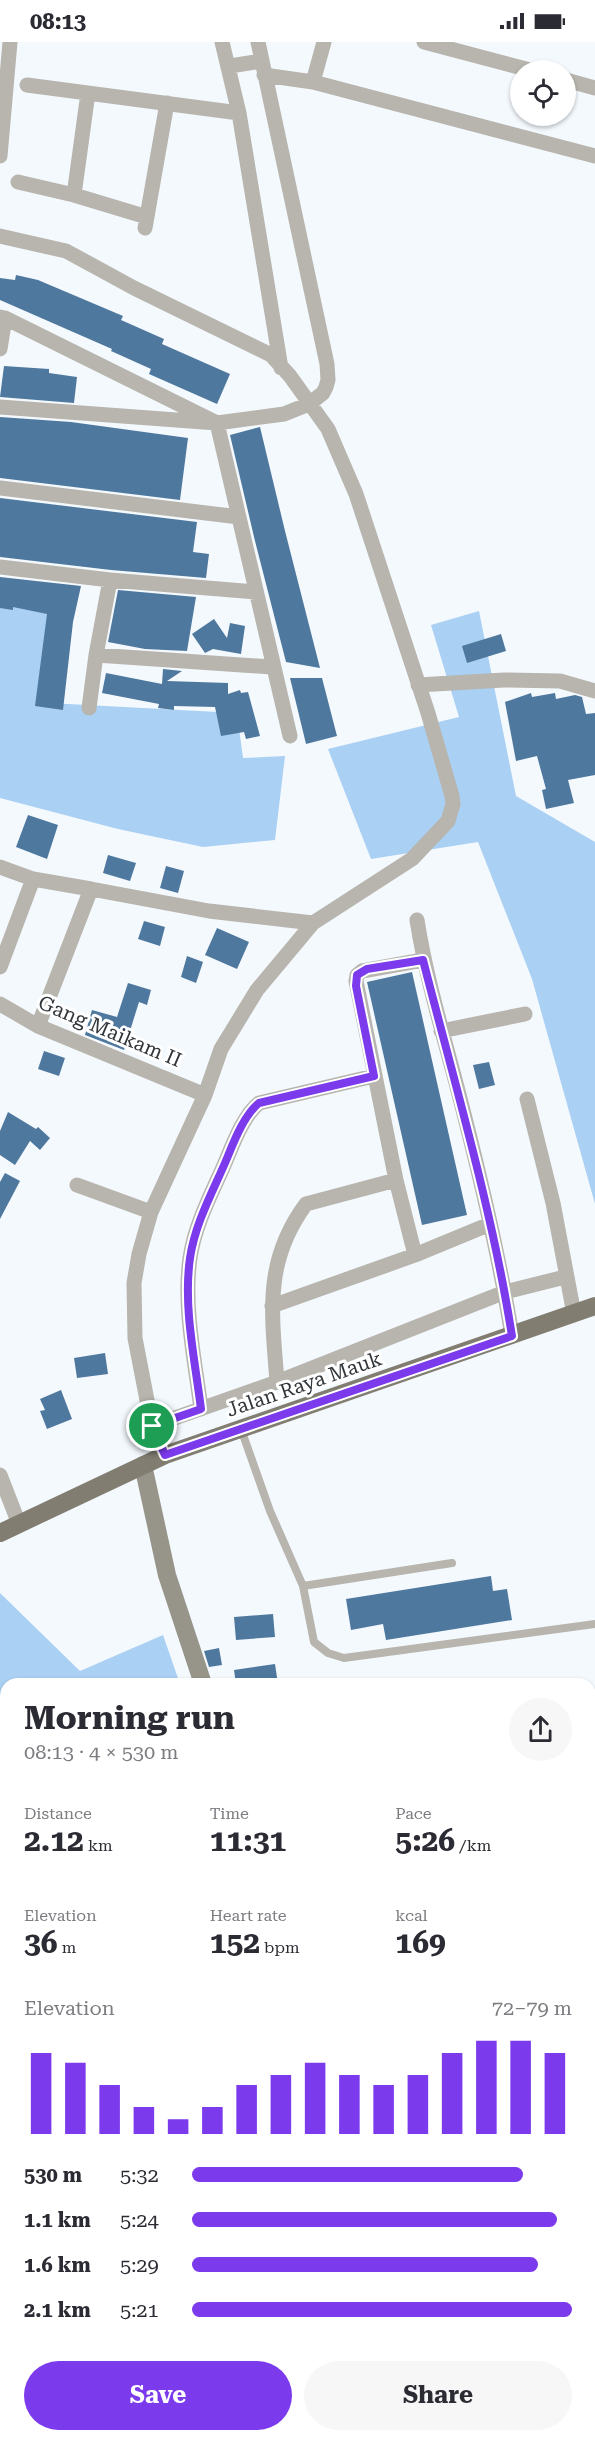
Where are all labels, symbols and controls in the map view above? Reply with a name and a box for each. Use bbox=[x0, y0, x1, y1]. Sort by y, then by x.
text: 08:13 bbox=[30, 9, 86, 34]
map controls bbox=[510, 60, 576, 126]
button: locate bbox=[510, 60, 576, 126]
street label: Gang Maikam II bbox=[35, 990, 185, 1072]
street label: Jalan Raya Mauk bbox=[223, 1346, 385, 1422]
pin bbox=[126, 1400, 177, 1451]
icon: arrive bbox=[135, 1409, 168, 1442]
text: Morning run bbox=[24, 1698, 235, 1737]
button: share bbox=[509, 1698, 572, 1761]
text: 08:13 · 4 × 530 m bbox=[24, 1740, 179, 1764]
text: Distance bbox=[24, 1804, 92, 1823]
text: Time bbox=[210, 1804, 249, 1823]
text: Pace bbox=[395, 1804, 431, 1823]
text: 2.12 bbox=[24, 1823, 84, 1858]
text: 11:31 bbox=[210, 1823, 286, 1858]
text: 5:26 bbox=[395, 1823, 455, 1858]
text: km bbox=[84, 1836, 113, 1855]
text: /km bbox=[455, 1836, 491, 1855]
text: Elevation bbox=[24, 1906, 97, 1925]
text: Heart rate bbox=[210, 1906, 287, 1925]
text: kcal bbox=[395, 1906, 428, 1925]
text: 36 bbox=[24, 1925, 58, 1960]
text: 152 bbox=[210, 1925, 260, 1960]
text: 169 bbox=[395, 1925, 446, 1960]
text: m bbox=[58, 1938, 76, 1957]
text: bpm bbox=[260, 1938, 300, 1957]
text: Elevation bbox=[24, 1996, 115, 2020]
text: 72–79 m bbox=[492, 1996, 572, 2020]
text: 530 m bbox=[24, 2163, 82, 2187]
text: 5:32 bbox=[120, 2163, 159, 2187]
text: 1.1 km bbox=[24, 2208, 91, 2232]
text: 5:24 bbox=[120, 2208, 159, 2232]
text: 1.6 km bbox=[24, 2253, 91, 2277]
text: 5:29 bbox=[120, 2253, 159, 2277]
text: 2.1 km bbox=[24, 2298, 91, 2322]
text: 5:21 bbox=[120, 2298, 159, 2322]
button: Save bbox=[24, 2361, 292, 2430]
button: Share bbox=[304, 2361, 572, 2430]

